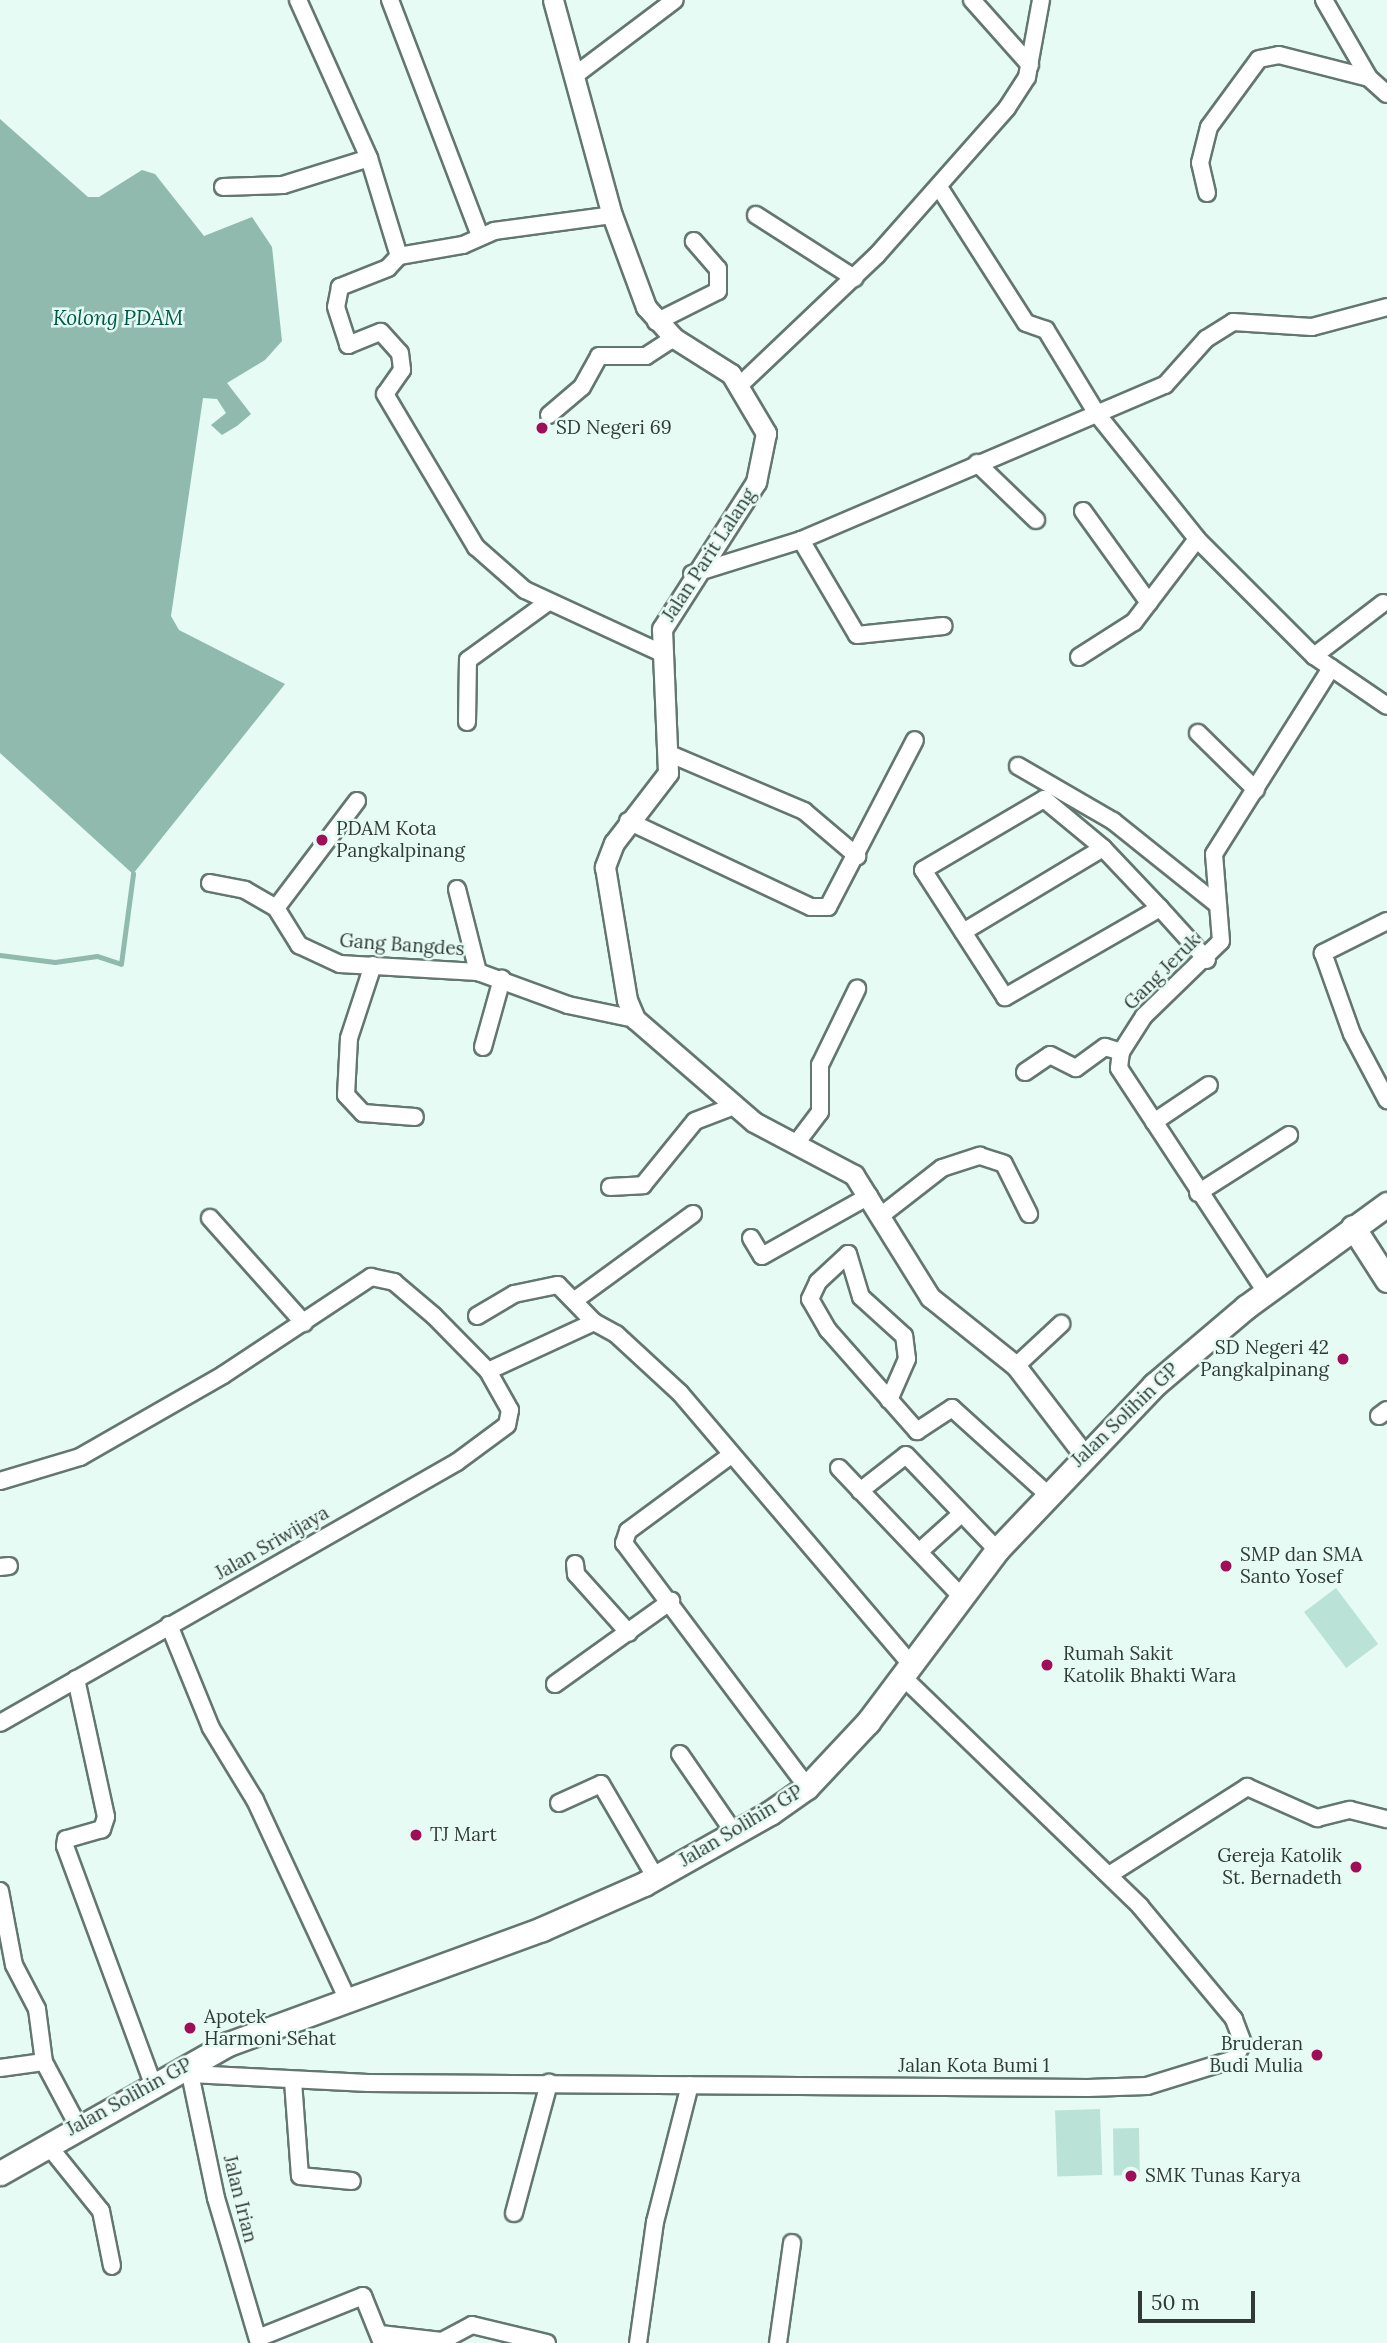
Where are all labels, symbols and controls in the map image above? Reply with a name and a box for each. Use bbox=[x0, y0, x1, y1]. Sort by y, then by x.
water label: Kolong PDAM bbox=[53, 305, 183, 331]
place label: SD Negeri 69 bbox=[556, 417, 672, 439]
marker: SD Negeri 69 bbox=[534, 420, 550, 436]
street label: Jalan Parit Lalang bbox=[658, 484, 760, 626]
place label: PDAM Kota Pangkalpinang bbox=[336, 818, 465, 862]
marker: PDAM Kota Pangkalpinang bbox=[314, 832, 330, 848]
street label: Gang Bangdes bbox=[339, 929, 465, 961]
street label: Gang Jeruk bbox=[1119, 929, 1205, 1015]
place label: SD Negeri 42 Pangkalpinang bbox=[1200, 1337, 1329, 1381]
marker: SD Negeri 42 Pangkalpinang bbox=[1335, 1351, 1351, 1367]
street label: Jalan Solihin GP bbox=[1067, 1358, 1183, 1472]
street label: Jalan Sriwijaya bbox=[211, 1501, 333, 1585]
place label: SMP dan SMA Santo Yosef bbox=[1240, 1544, 1363, 1588]
marker: SMP dan SMA Santo Yosef bbox=[1218, 1558, 1234, 1574]
place label: Rumah Sakit Katolik Bhakti Wara bbox=[1063, 1643, 1236, 1687]
marker: Rumah Sakit Katolik Bhakti Wara bbox=[1037, 1655, 1057, 1675]
street label: Jalan Solihin GP bbox=[675, 1780, 807, 1872]
place label: TJ Mart bbox=[430, 1824, 497, 1846]
marker: TJ Mart bbox=[408, 1827, 424, 1843]
place label: Gereja Katolik St. Bernadeth bbox=[1217, 1845, 1342, 1889]
marker: Gereja Katolik St. Bernadeth bbox=[1348, 1859, 1364, 1875]
place label: Apotek Harmoni Sehat bbox=[204, 2006, 336, 2050]
marker: Apotek Harmoni Sehat bbox=[182, 2020, 198, 2036]
place label: Bruderan Budi Mulia bbox=[1209, 2033, 1303, 2077]
marker: Bruderan Budi Mulia bbox=[1309, 2047, 1325, 2063]
street label: Jalan Solihin GP bbox=[62, 2053, 196, 2141]
street label: Jalan Kota Bumi 1 bbox=[898, 2055, 1050, 2077]
street label: Jalan Irian bbox=[218, 2153, 262, 2245]
place label: SMK Tunas Karya bbox=[1145, 2165, 1301, 2187]
marker: SMK Tunas Karya bbox=[1123, 2168, 1139, 2184]
scale bar bbox=[1142, 2276, 1259, 2320]
text: 50 m bbox=[1151, 2289, 1200, 2316]

